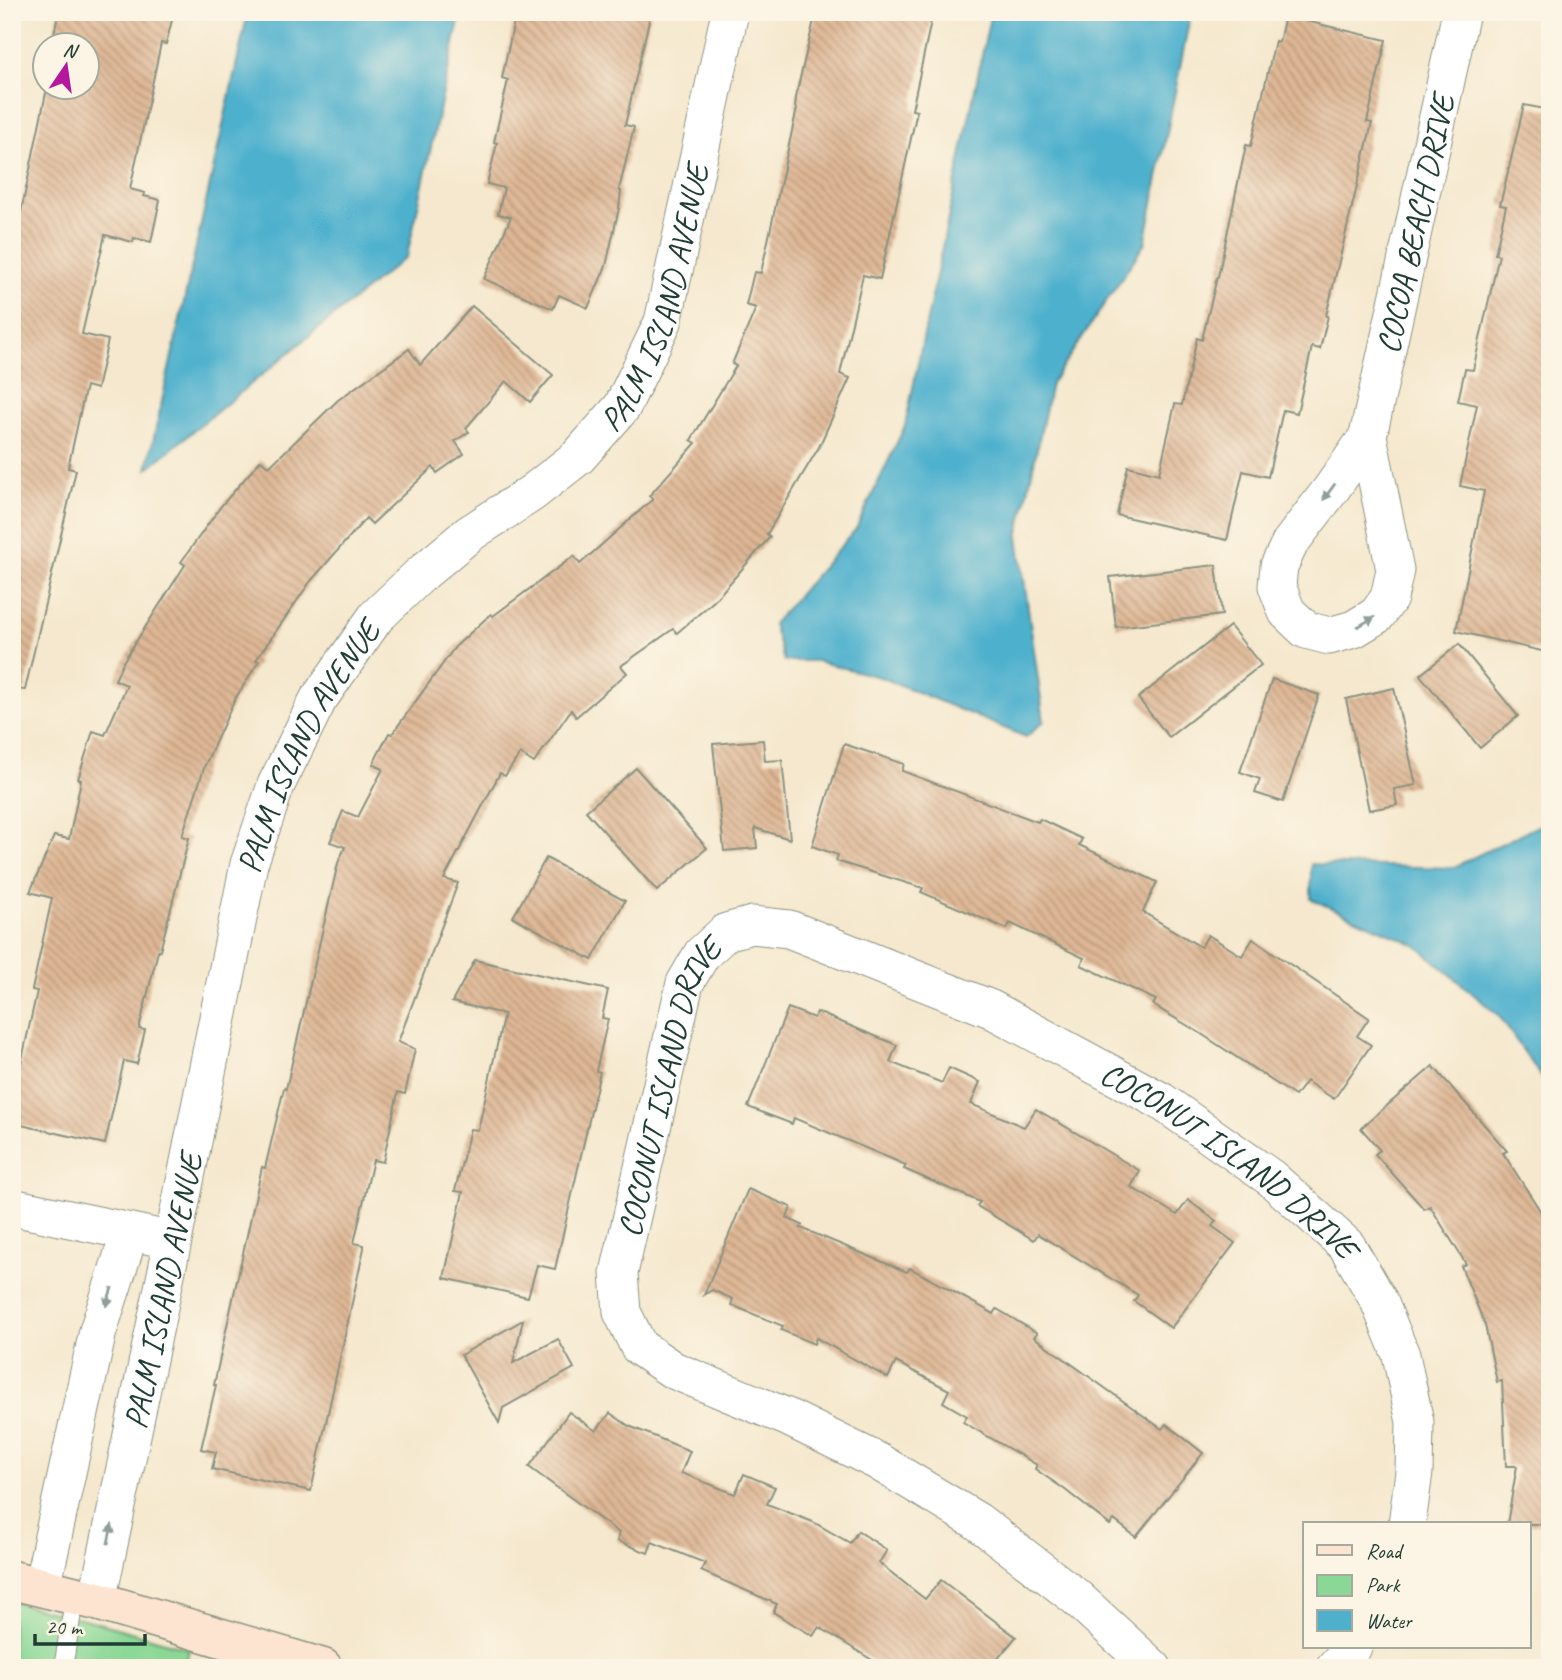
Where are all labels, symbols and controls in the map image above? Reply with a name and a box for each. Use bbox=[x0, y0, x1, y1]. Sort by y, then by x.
north arrow bbox=[32, 32, 102, 102]
text: N bbox=[61, 37, 81, 64]
street label: COCOA BEACH DRIVE bbox=[1367, 87, 1465, 357]
street label: PALM ISLAND AVENUE bbox=[591, 156, 719, 440]
one-way arrow bbox=[1322, 483, 1336, 501]
street label: PALM ISLAND AVENUE bbox=[228, 609, 392, 877]
one-way arrow bbox=[1356, 616, 1375, 628]
street label: COCONUT ISLAND DRIVE bbox=[608, 925, 733, 1241]
street label: COCONUT ISLAND DRIVE bbox=[1093, 1052, 1371, 1269]
street label: PALM ISLAND AVENUE bbox=[114, 1145, 213, 1432]
one-way arrow bbox=[103, 1287, 114, 1308]
legend bbox=[1303, 1522, 1530, 1648]
one-way arrow bbox=[105, 1523, 116, 1545]
text: Road bbox=[1366, 1538, 1405, 1564]
text: Park bbox=[1366, 1572, 1401, 1598]
scale bar bbox=[35, 1603, 145, 1647]
text: Water bbox=[1366, 1608, 1413, 1634]
text: 20 m bbox=[46, 1614, 84, 1640]

